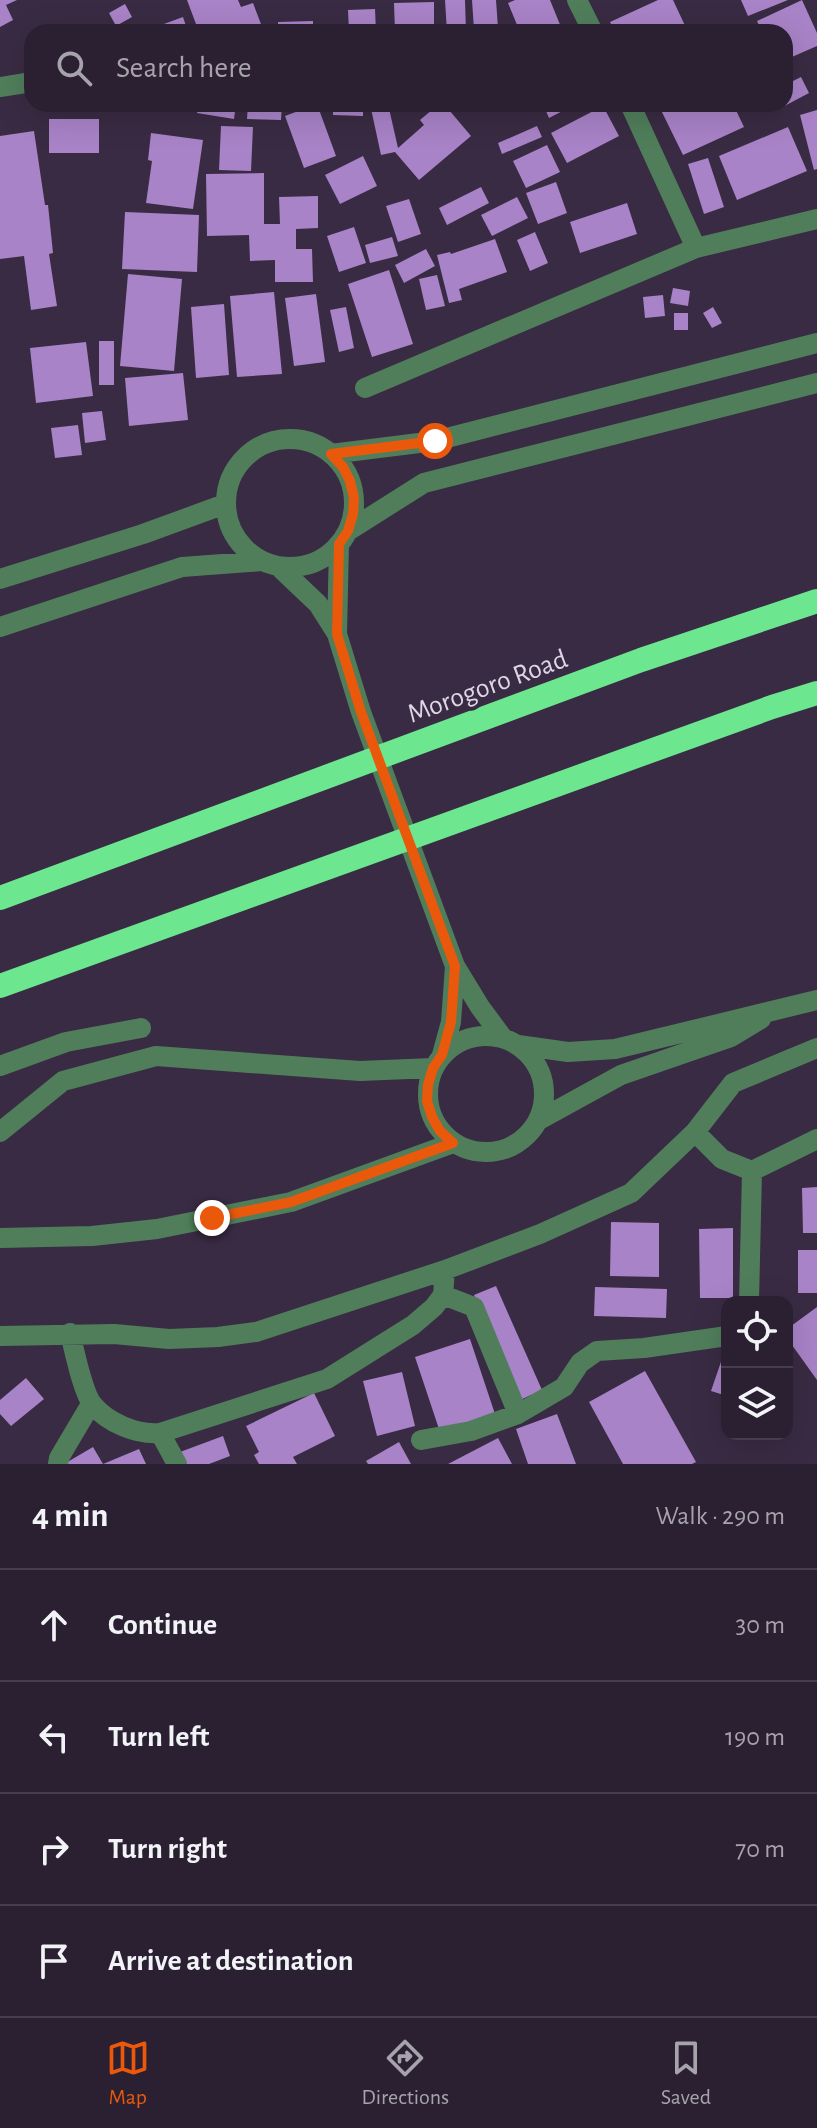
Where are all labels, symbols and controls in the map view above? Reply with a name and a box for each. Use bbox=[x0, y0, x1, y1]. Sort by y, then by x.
search box bbox=[24, 24, 793, 112]
icon: search bbox=[52, 46, 96, 90]
text: Search here bbox=[116, 53, 252, 83]
route start bbox=[417, 423, 453, 459]
street label: Morogoro Road bbox=[404, 645, 571, 729]
route end bbox=[194, 1200, 230, 1236]
map controls bbox=[721, 1296, 793, 1440]
button: locate bbox=[721, 1296, 793, 1368]
button: layers bbox=[721, 1368, 793, 1440]
text: 4 min bbox=[32, 1499, 109, 1533]
text: Walk · 290 m bbox=[655, 1503, 785, 1529]
icon: ahead bbox=[32, 1603, 76, 1647]
text: Continue bbox=[108, 1610, 217, 1640]
text: 30 m bbox=[735, 1612, 785, 1638]
icon: left bbox=[32, 1715, 76, 1759]
text: Turn left bbox=[108, 1722, 209, 1752]
text: 190 m bbox=[725, 1724, 785, 1750]
icon: right bbox=[32, 1827, 76, 1871]
text: Turn right bbox=[108, 1834, 227, 1864]
text: 70 m bbox=[735, 1836, 785, 1862]
icon: arrive bbox=[32, 1939, 76, 1983]
text: Arrive at destination bbox=[108, 1946, 354, 1976]
tab: Map bbox=[106, 2036, 150, 2110]
tab: Directions bbox=[361, 2036, 449, 2110]
tab: Saved bbox=[661, 2036, 711, 2110]

